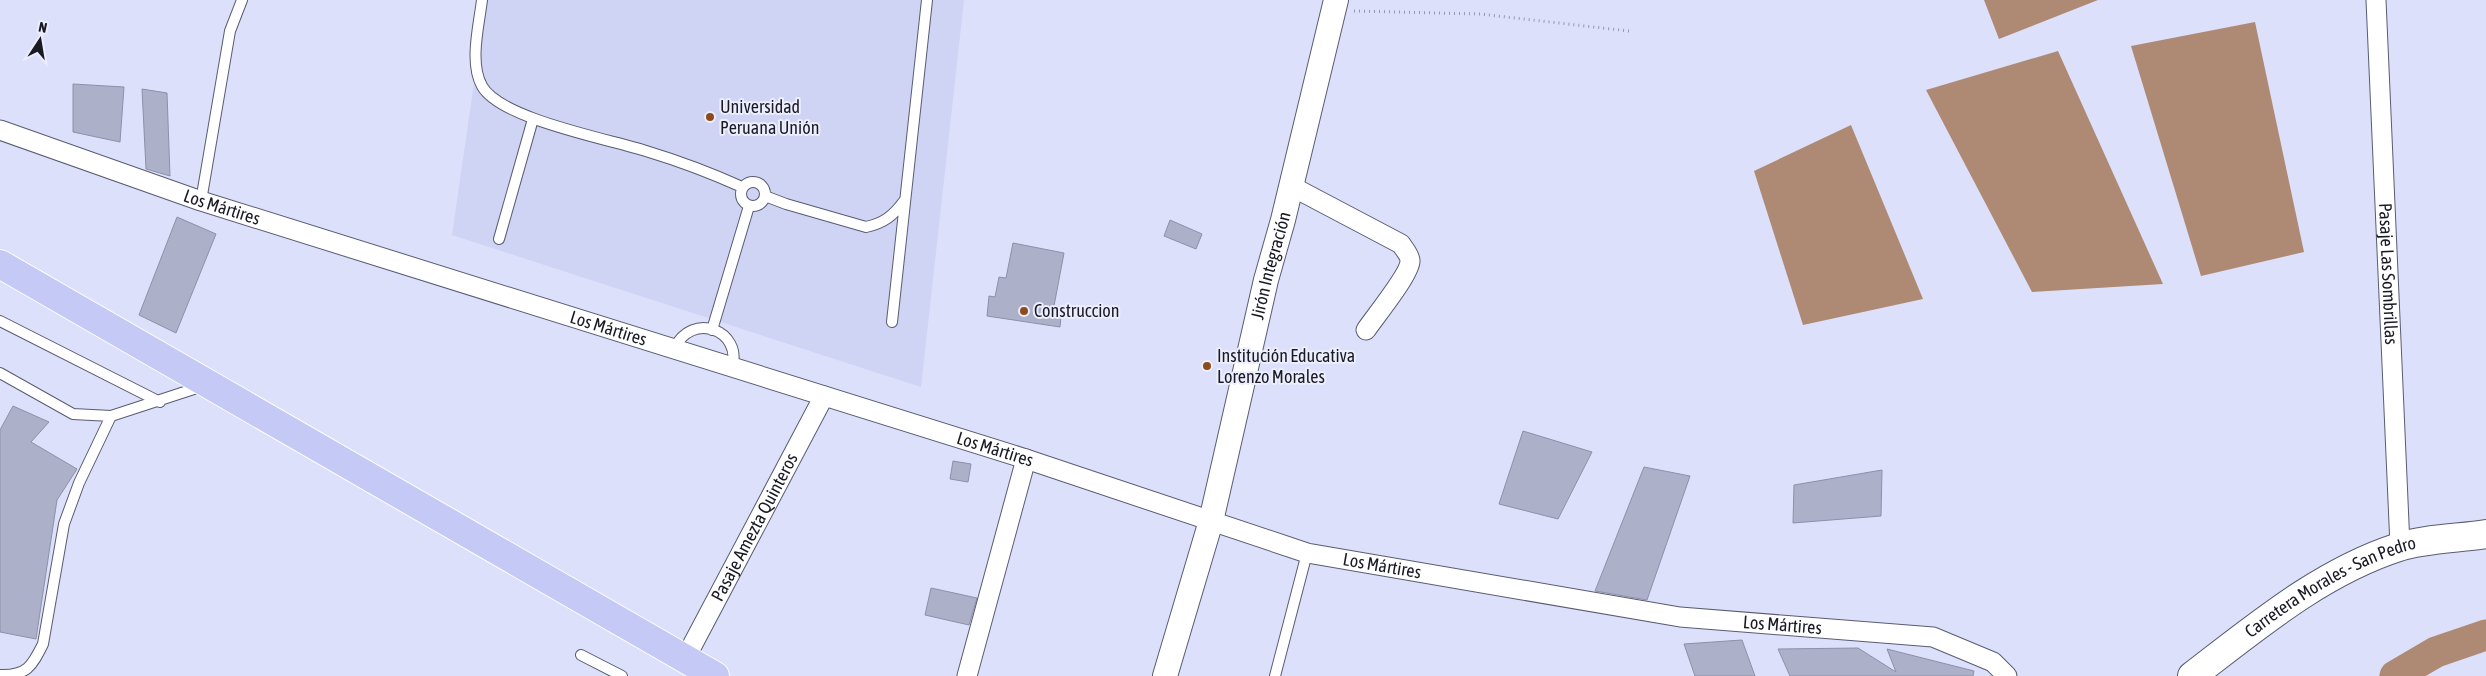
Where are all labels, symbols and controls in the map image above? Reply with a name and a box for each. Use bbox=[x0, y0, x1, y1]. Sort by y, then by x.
north arrow bbox=[15, 15, 65, 65]
text: N bbox=[37, 19, 48, 36]
place label: Universidad Peruana Unión bbox=[720, 96, 819, 138]
marker: Universidad Peruana Unión bbox=[704, 111, 716, 123]
street label: Los Mártires bbox=[181, 185, 263, 229]
street label: Pasaje Las Sombrillas bbox=[2375, 202, 2402, 345]
street label: Jirón Integración bbox=[1246, 210, 1295, 321]
place label: Construccion bbox=[1034, 300, 1119, 321]
marker: Construccion bbox=[1018, 305, 1030, 317]
street label: Los Mártires bbox=[568, 306, 649, 350]
place label: Institución Educativa Lorenzo Morales bbox=[1217, 345, 1355, 387]
marker: Institución Educativa Lorenzo Morales bbox=[1201, 360, 1213, 372]
street label: Los Mártires bbox=[954, 427, 1036, 471]
street label: Pasaje Amezta Quinteros bbox=[707, 449, 802, 605]
street label: Carretera Morales - San Pedro bbox=[2240, 532, 2418, 642]
street label: Los Mártires bbox=[1341, 548, 1423, 582]
street label: Los Mártires bbox=[1742, 611, 1823, 638]

